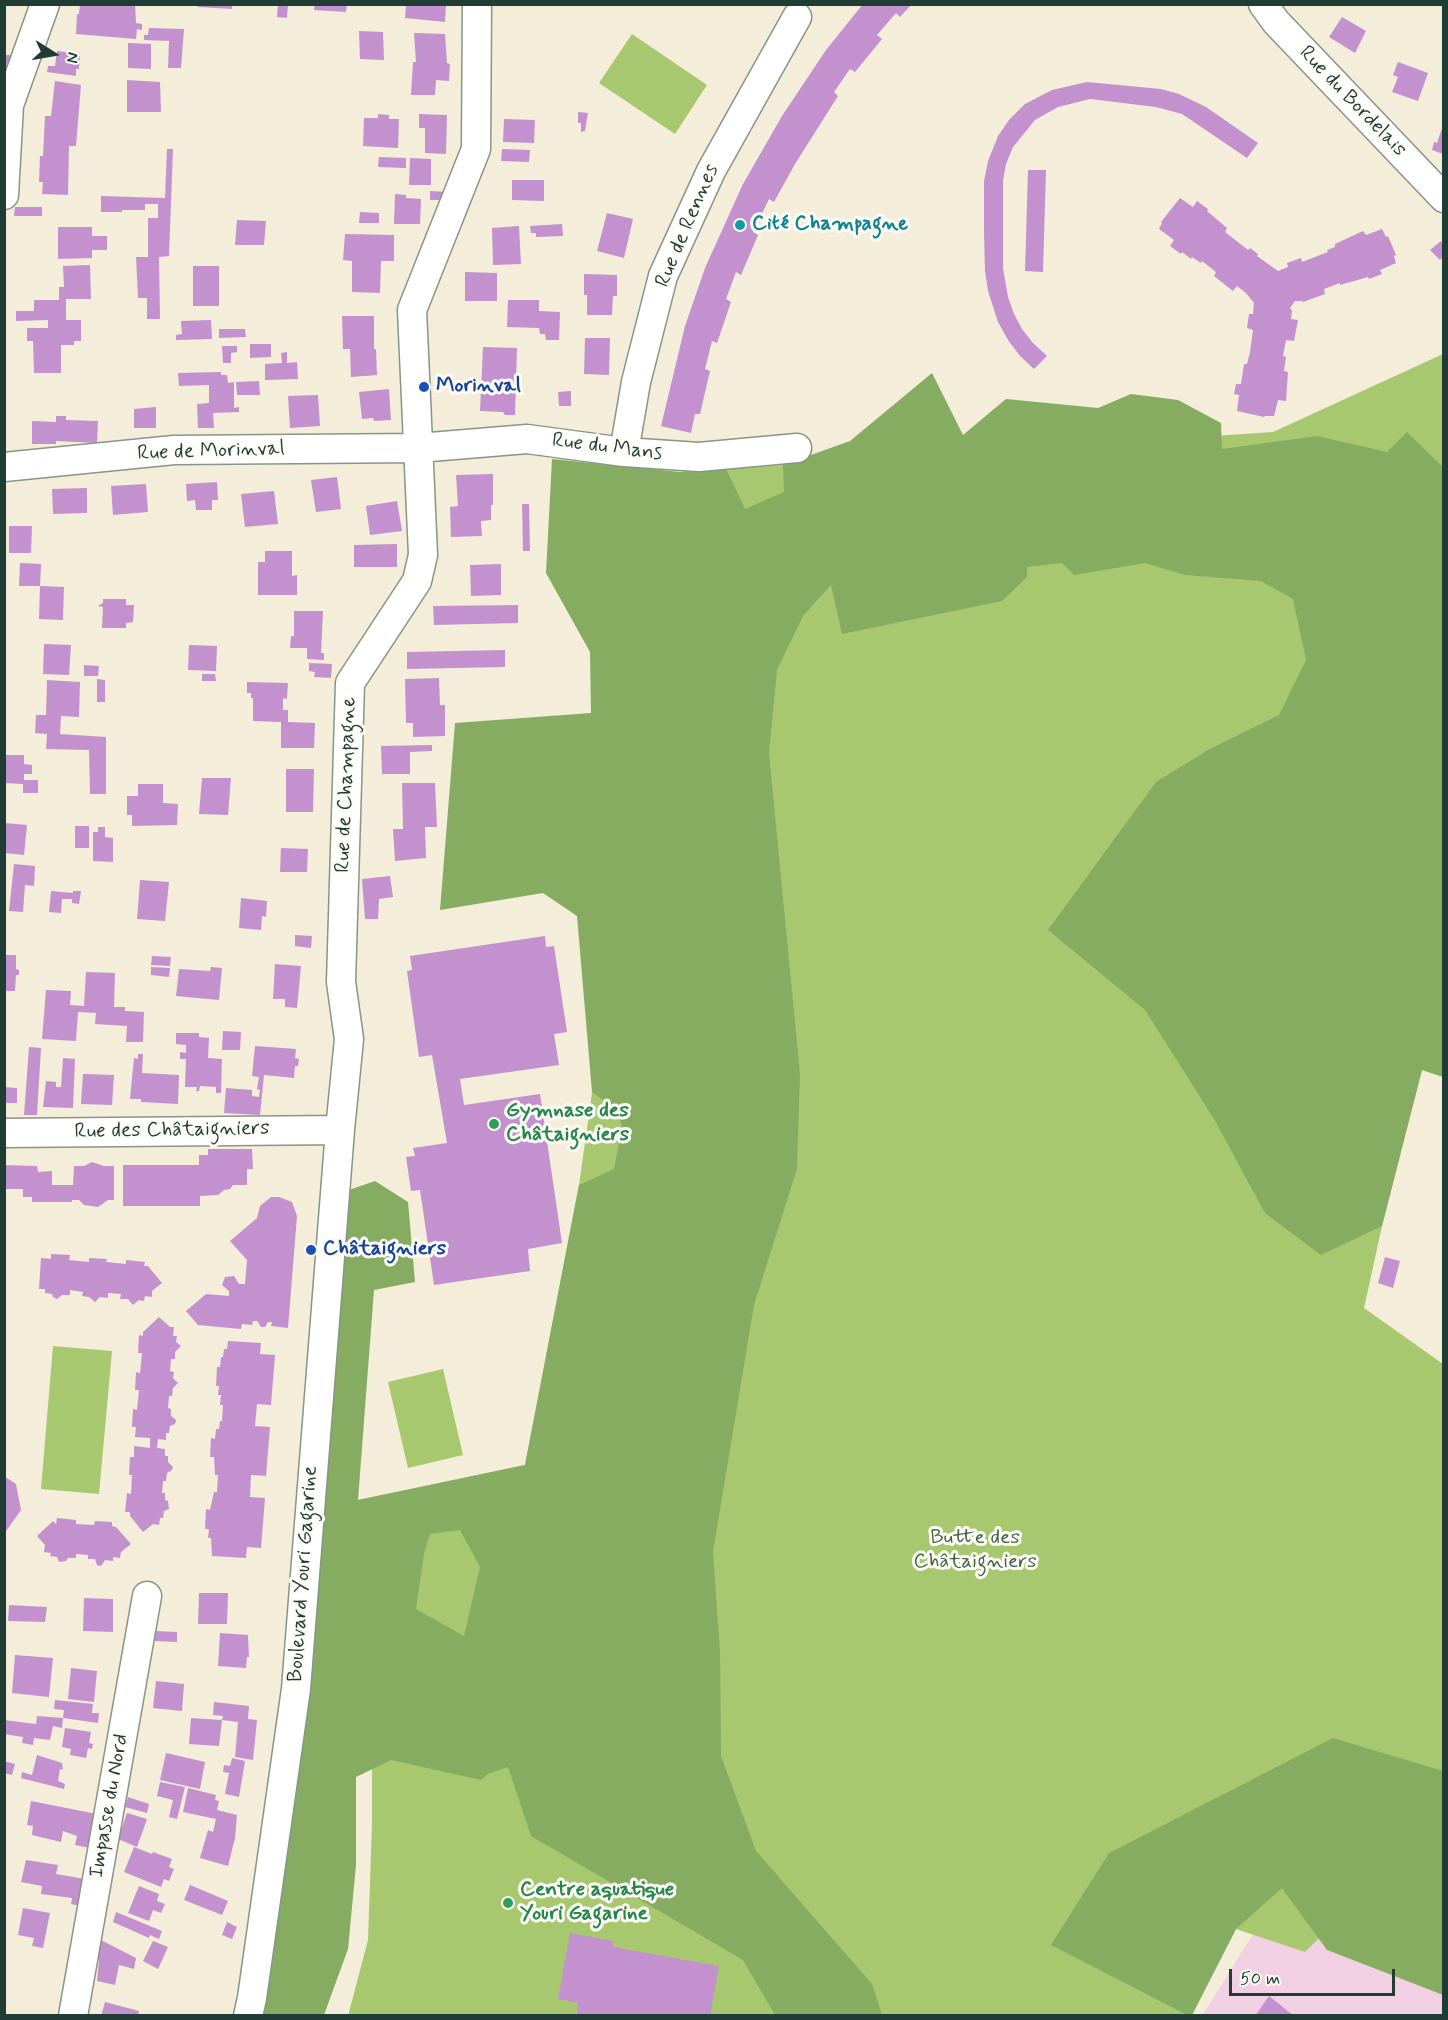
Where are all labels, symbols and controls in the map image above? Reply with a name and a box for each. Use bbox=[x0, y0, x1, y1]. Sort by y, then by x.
north arrow bbox=[24, 24, 84, 84]
street label: Rue du Bordelais bbox=[1293, 41, 1411, 163]
text: N bbox=[61, 50, 83, 65]
street label: Rue de Rennes bbox=[651, 161, 725, 291]
place label: Cité Champagne bbox=[752, 212, 908, 238]
marker: Cité Champagne bbox=[733, 218, 747, 232]
place label: Morinval bbox=[436, 374, 521, 400]
marker: Morinval bbox=[417, 380, 431, 394]
street label: Rue du Mans bbox=[550, 429, 664, 467]
street label: Rue de Morinval bbox=[137, 437, 285, 467]
street label: Rue de Champagne bbox=[331, 697, 363, 873]
place label: Gymnase des Châtaigniers bbox=[506, 1099, 629, 1149]
street label: Rue des Châtaigniers bbox=[74, 1117, 270, 1145]
marker: Gymnase des Châtaigniers bbox=[487, 1117, 501, 1131]
place label: Châtaigniers bbox=[323, 1237, 446, 1263]
marker: Châtaigniers bbox=[304, 1243, 318, 1257]
street label: Boulevard Youri Gagarine bbox=[284, 1465, 324, 1683]
park label: Butte des Châtaigniers bbox=[913, 1526, 1037, 1576]
street label: Impasse du Nord bbox=[85, 1732, 135, 1880]
place label: Centre aquatique Youri Gagarine bbox=[520, 1878, 674, 1928]
marker: Centre aquatique Youri Gagarine bbox=[501, 1896, 515, 1910]
scale bar bbox=[1232, 1957, 1398, 1995]
text: 50 m bbox=[1240, 1967, 1280, 1991]

